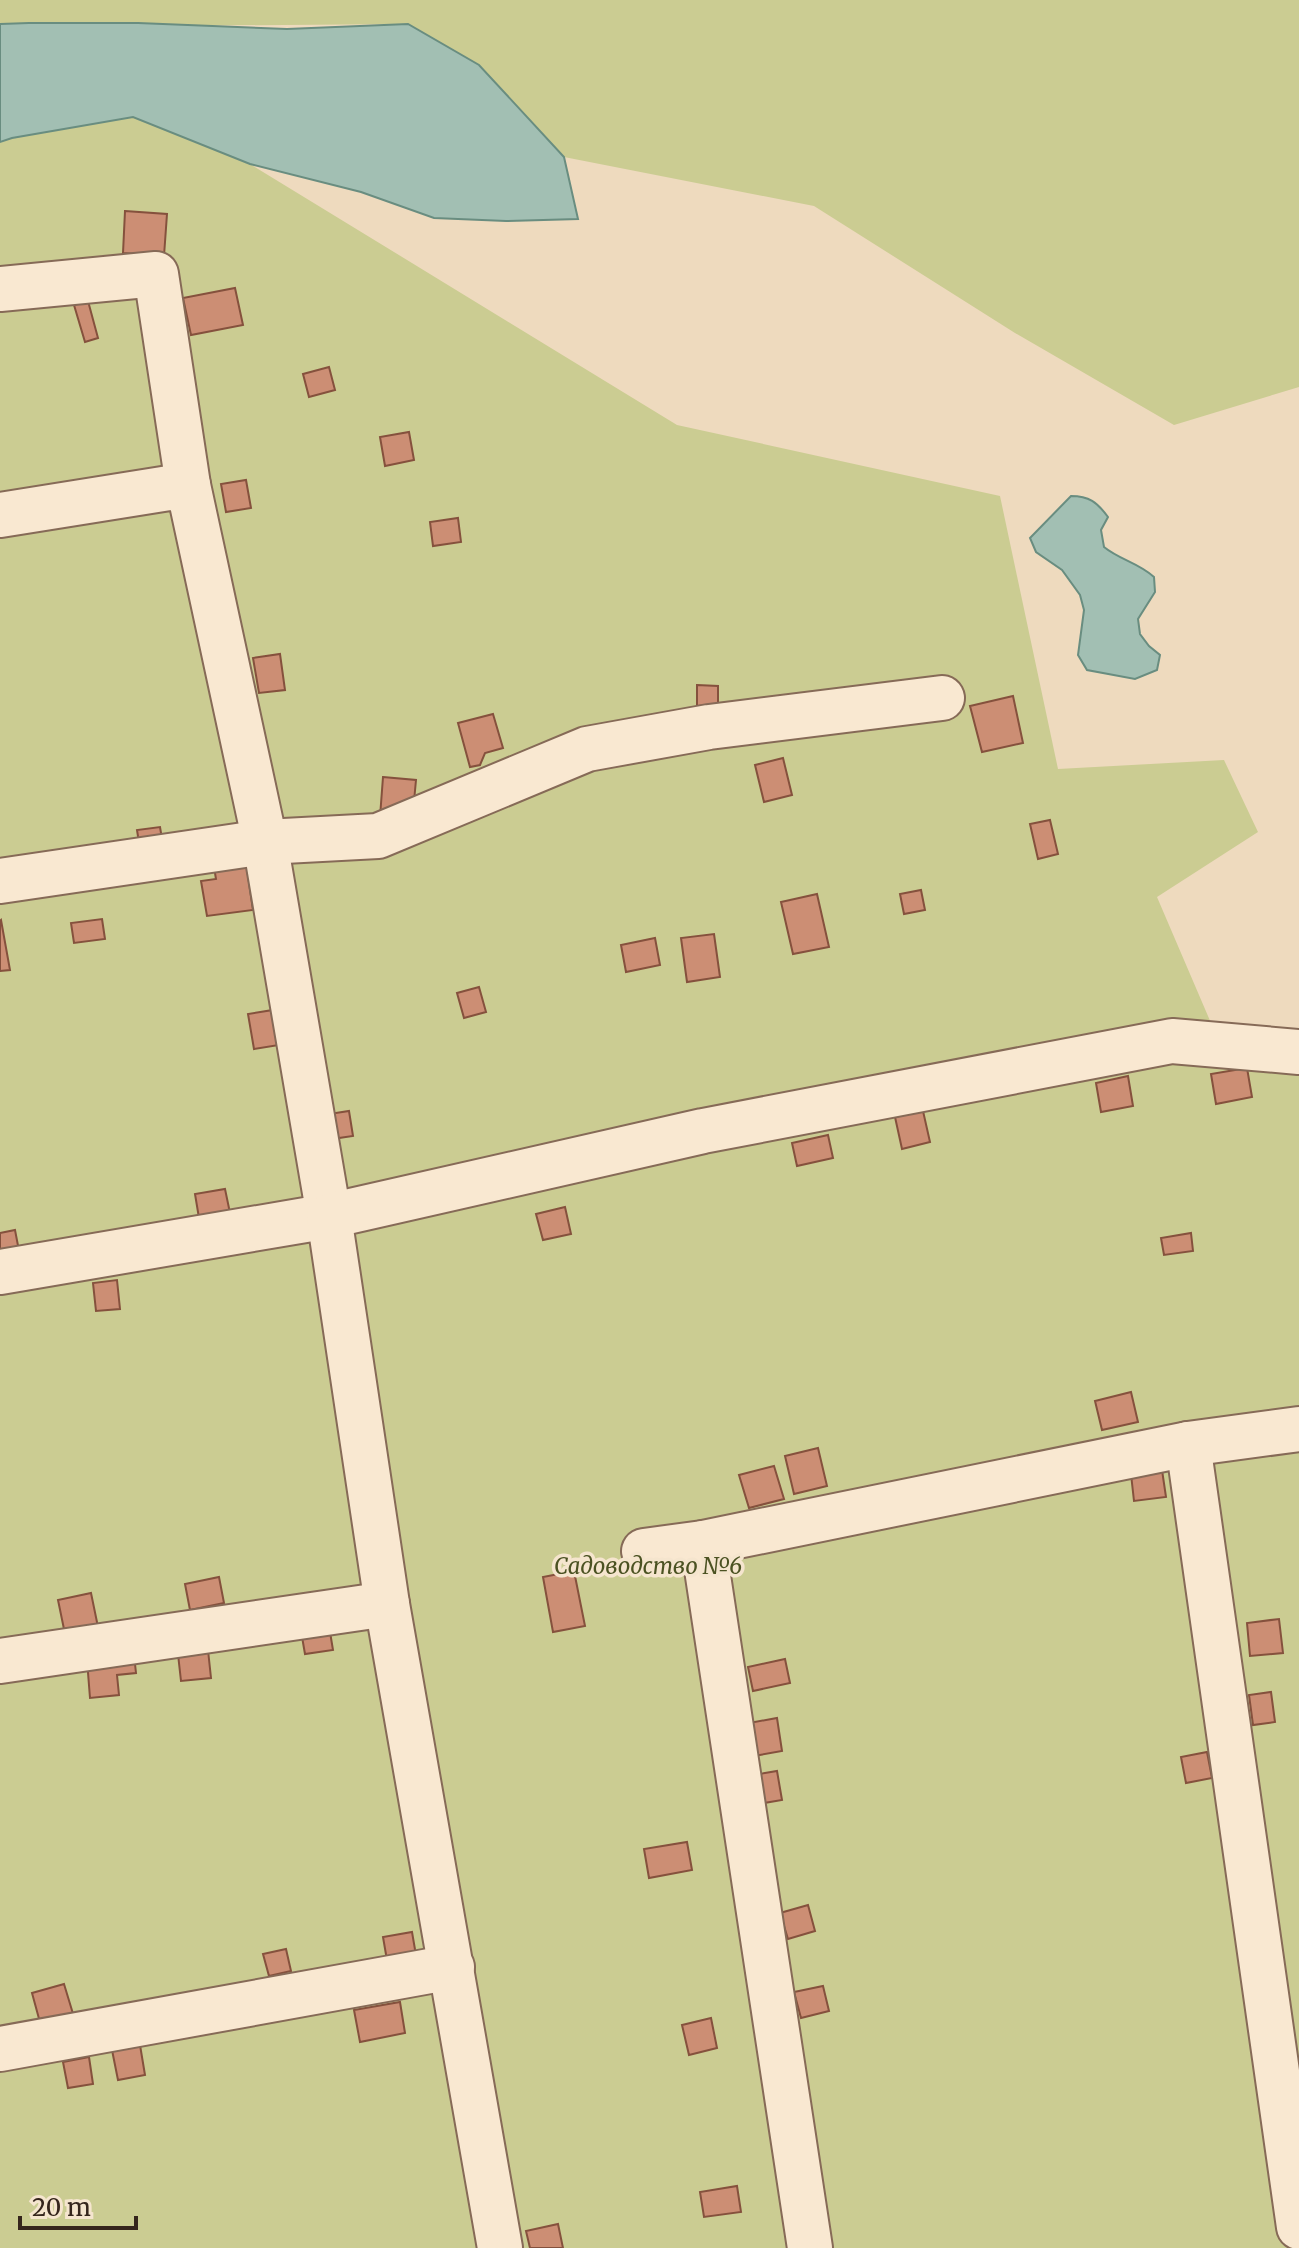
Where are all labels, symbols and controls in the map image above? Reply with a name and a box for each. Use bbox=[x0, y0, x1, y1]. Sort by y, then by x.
park label: Садоводство №6 bbox=[554, 1552, 742, 1580]
scale bar bbox=[20, 2180, 136, 2230]
text: 20 m bbox=[32, 2192, 91, 2223]

